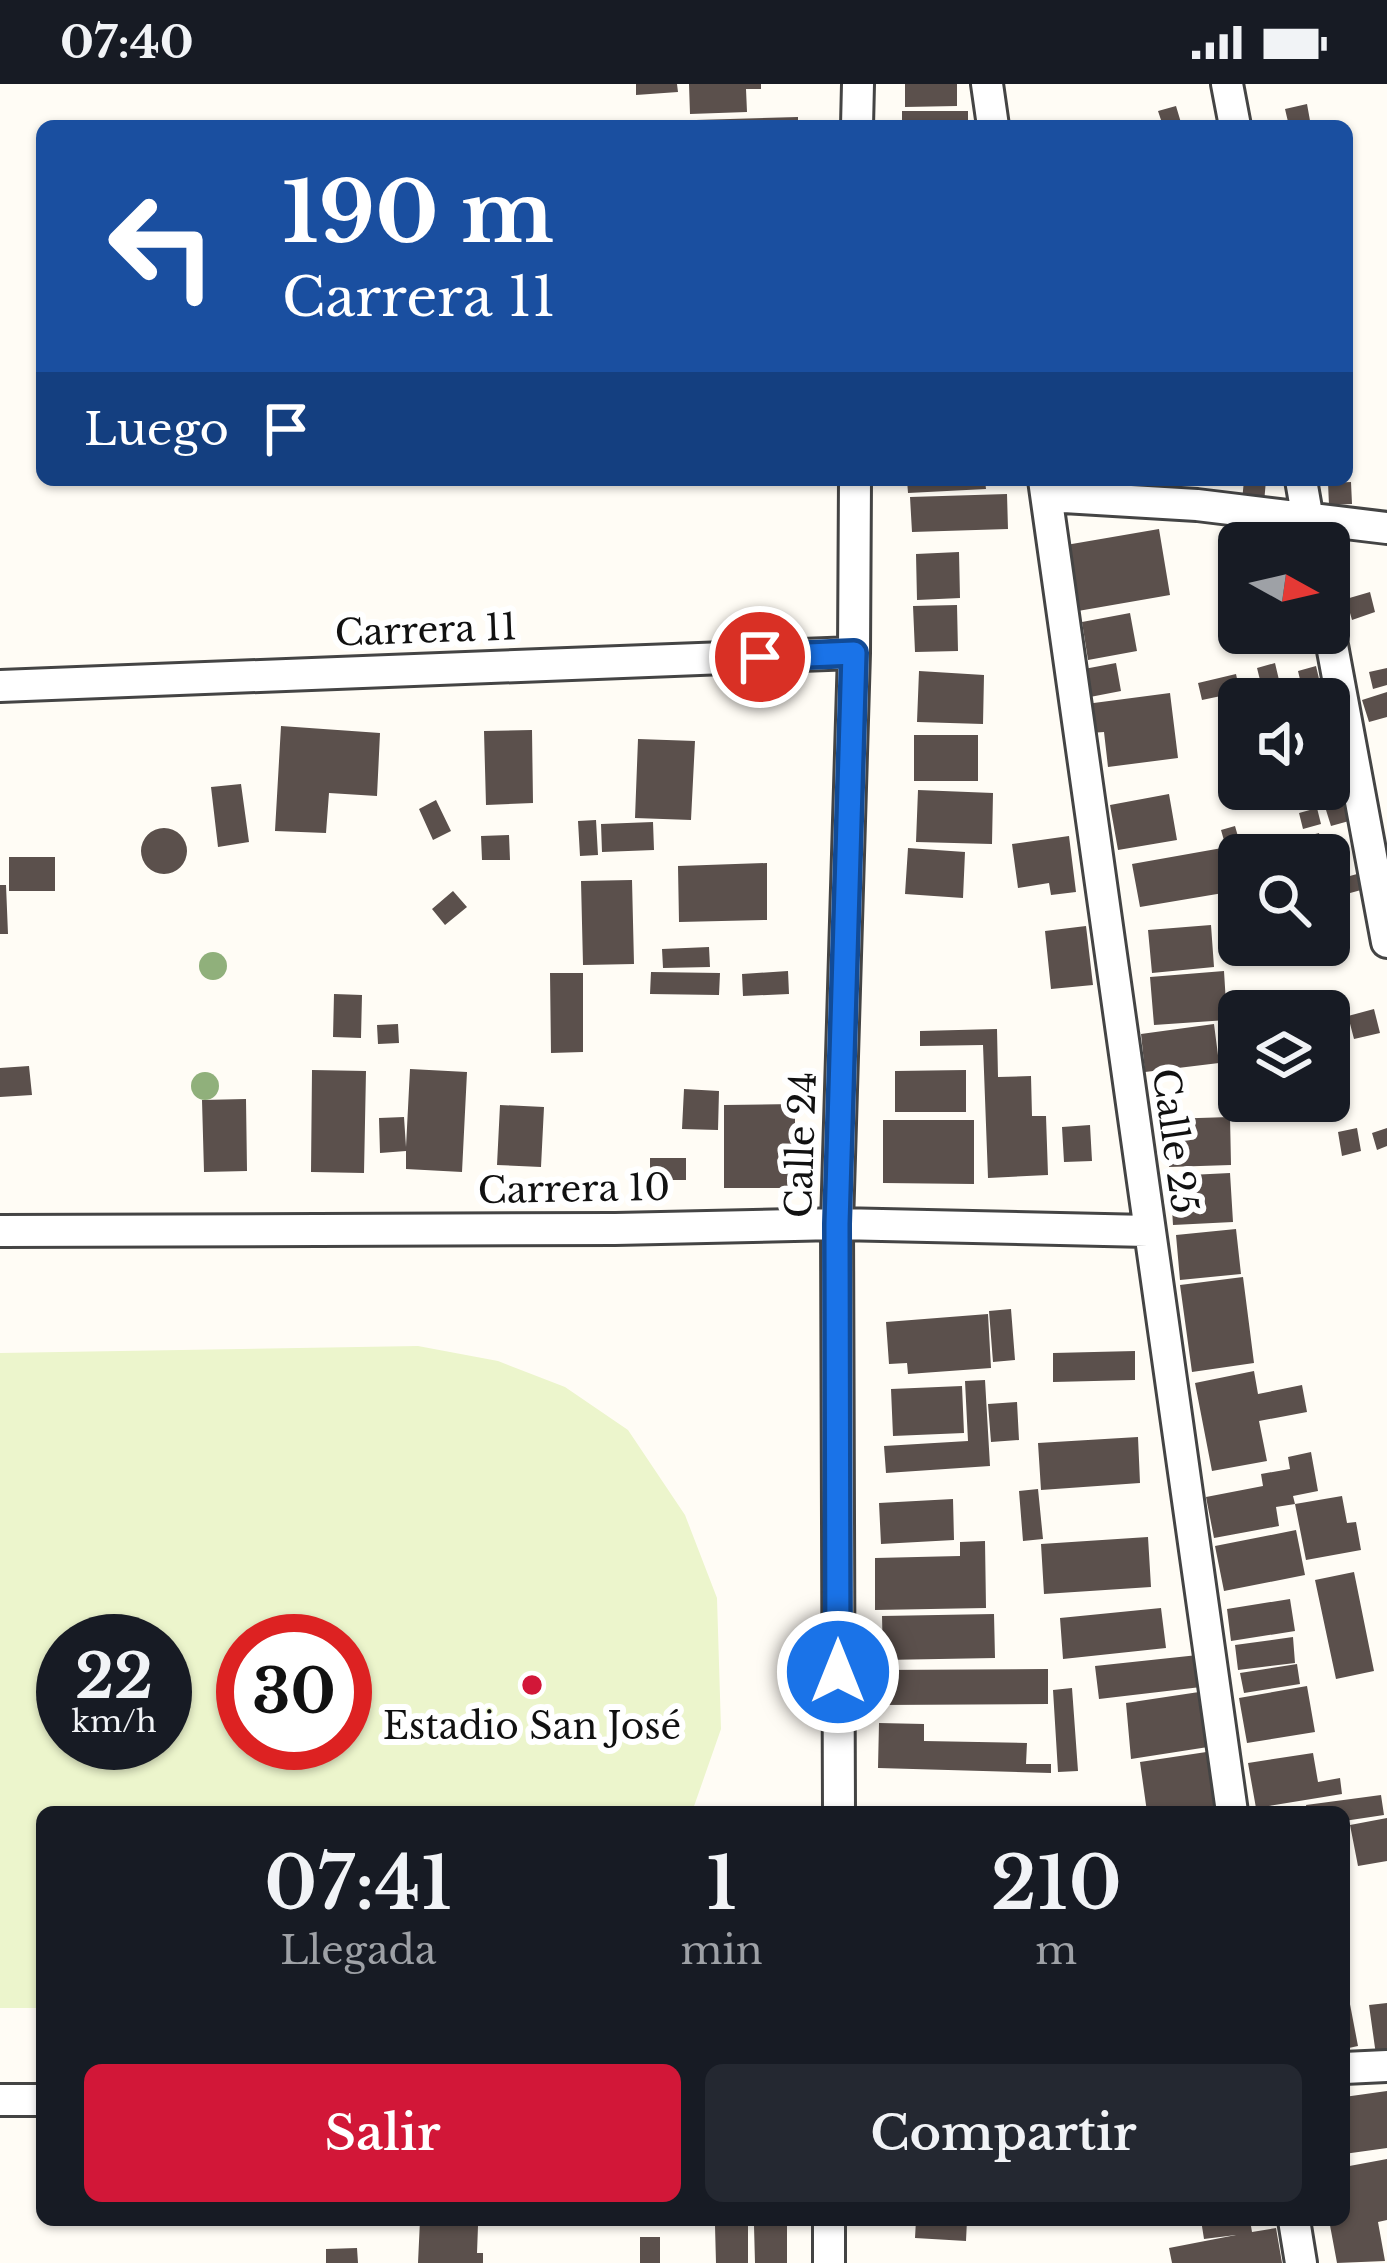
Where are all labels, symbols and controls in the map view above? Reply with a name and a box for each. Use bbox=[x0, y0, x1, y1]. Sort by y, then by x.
text: 07:40 bbox=[60, 14, 194, 70]
text: 190 m bbox=[282, 161, 554, 265]
icon: left bbox=[84, 168, 240, 324]
text: Carrera 11 bbox=[282, 264, 556, 331]
icon: arrive bbox=[253, 396, 319, 462]
text: Luego bbox=[84, 401, 229, 457]
north arrow bbox=[1218, 522, 1350, 654]
map controls bbox=[1218, 522, 1350, 1122]
street label: Carrera 11 bbox=[334, 604, 518, 656]
pin bbox=[709, 606, 811, 708]
icon: arrive bbox=[727, 624, 793, 690]
button: sound bbox=[1218, 678, 1350, 810]
button: search bbox=[1218, 834, 1350, 966]
button: layers bbox=[1218, 990, 1350, 1122]
street label: Calle 25 bbox=[1143, 1066, 1207, 1216]
street label: Calle 24 bbox=[776, 1071, 826, 1219]
street label: Carrera 10 bbox=[478, 1165, 670, 1213]
position arrow bbox=[775, 1609, 901, 1735]
speed limit sign: 30 bbox=[216, 1614, 372, 1770]
text: 22 bbox=[75, 1640, 153, 1714]
marker: Estadio San José bbox=[519, 1672, 545, 1698]
text: km/h bbox=[71, 1703, 157, 1740]
place label: Estadio San José bbox=[383, 1704, 681, 1749]
text: 07:41 bbox=[264, 1839, 452, 1928]
text: 1 bbox=[706, 1839, 737, 1928]
text: 210 bbox=[991, 1839, 1122, 1928]
text: Llegada bbox=[280, 1926, 436, 1975]
text: min bbox=[681, 1926, 763, 1975]
text: m bbox=[1035, 1926, 1077, 1975]
button: Salir bbox=[84, 2064, 681, 2202]
button: Compartir bbox=[705, 2064, 1302, 2202]

